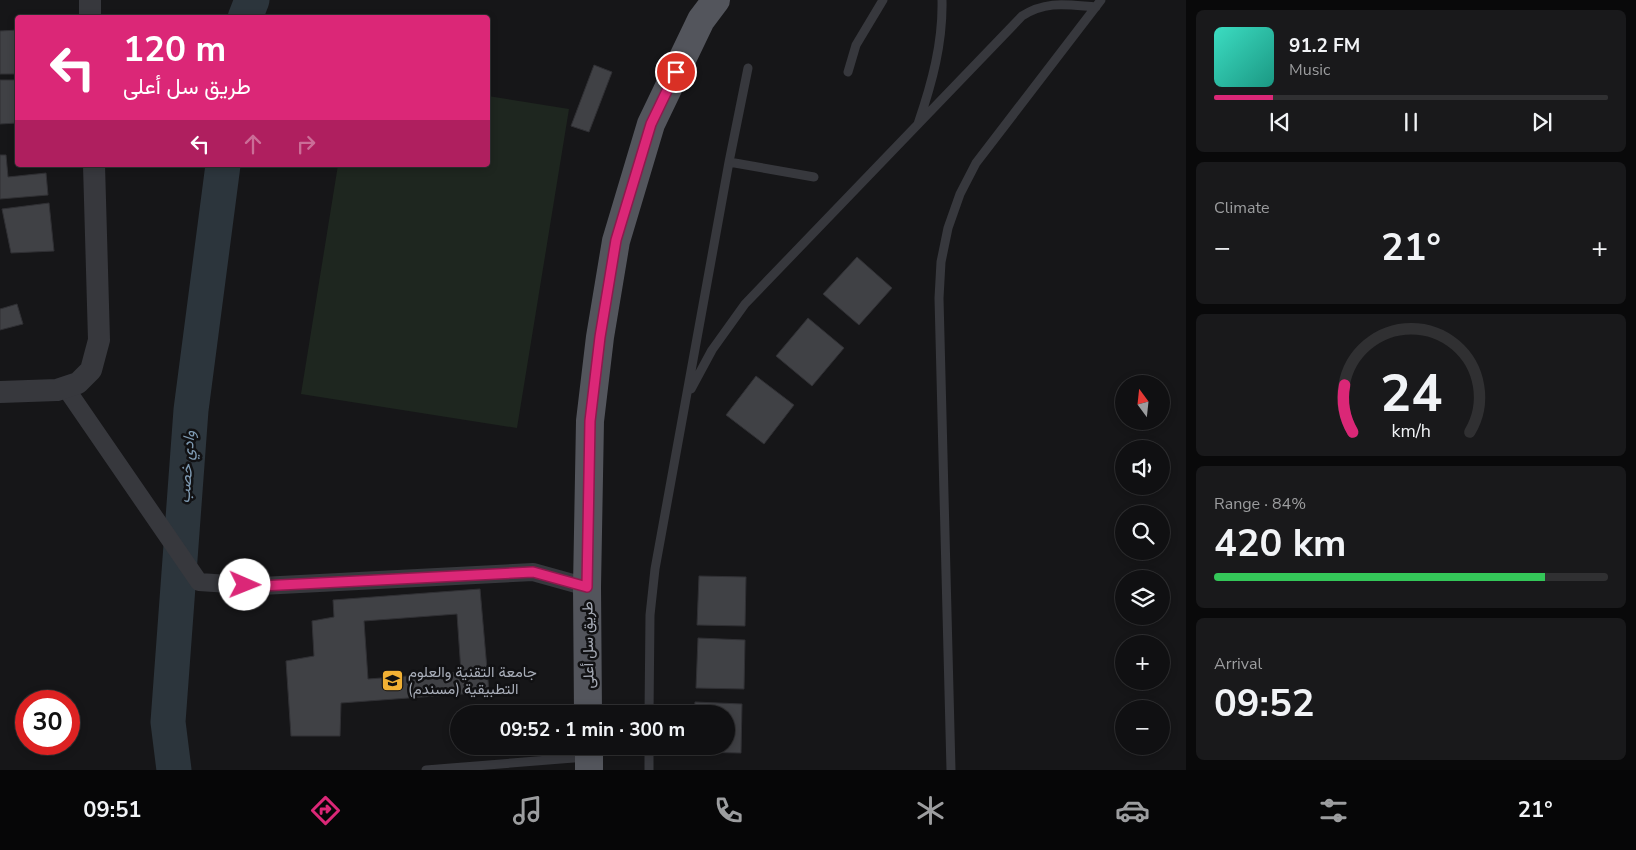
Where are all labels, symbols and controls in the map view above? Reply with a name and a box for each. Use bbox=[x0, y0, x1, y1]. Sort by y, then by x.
text: 120 m bbox=[123, 26, 226, 73]
text: 91.2 FM bbox=[1289, 33, 1360, 59]
icon: left bbox=[40, 35, 105, 100]
pin bbox=[655, 51, 697, 93]
icon: arrive bbox=[662, 58, 690, 86]
text: Music bbox=[1289, 59, 1330, 81]
text: طريق سل أعلى bbox=[123, 72, 251, 102]
icon: previous bbox=[1266, 108, 1294, 136]
icon: pause bbox=[1397, 108, 1425, 136]
icon: next bbox=[1528, 108, 1556, 136]
icon: left bbox=[186, 130, 214, 158]
icon: ahead bbox=[239, 130, 267, 158]
icon: right bbox=[292, 130, 320, 158]
text: Climate bbox=[1214, 197, 1269, 219]
text: 21° bbox=[1381, 222, 1441, 273]
text: − bbox=[1214, 229, 1231, 267]
text: + bbox=[1591, 229, 1608, 267]
text: 24 bbox=[1380, 358, 1442, 429]
north arrow bbox=[1115, 375, 1170, 430]
map controls bbox=[1115, 375, 1170, 755]
text: km/h bbox=[1391, 419, 1431, 443]
water label: وادي خصب bbox=[173, 430, 203, 504]
button: sound bbox=[1115, 440, 1170, 495]
text: Range · 84% bbox=[1214, 493, 1306, 515]
button: search bbox=[1115, 505, 1170, 560]
text: 420 km bbox=[1214, 518, 1346, 569]
position arrow bbox=[218, 558, 270, 610]
button: layers bbox=[1115, 570, 1170, 625]
street label: طريق سل أعلى bbox=[577, 601, 599, 689]
button: + bbox=[1115, 635, 1170, 690]
text: Arrival bbox=[1214, 653, 1262, 675]
place label: جامعة التقنية والعلوم التطبيقية (مسندم) bbox=[408, 662, 537, 699]
school or university icon: جامعة التقنية والعلوم التطبيقية (مسندم) bbox=[380, 669, 404, 693]
text: 09:52 bbox=[1214, 678, 1315, 729]
speed limit sign: 30 bbox=[15, 690, 80, 755]
button: − bbox=[1115, 700, 1170, 755]
text: 09:52 · 1 min · 300 m bbox=[500, 717, 685, 743]
icon: directions bbox=[308, 793, 343, 828]
icon: music bbox=[510, 793, 545, 828]
icon: phone bbox=[711, 793, 746, 828]
icon: climate bbox=[913, 793, 948, 828]
icon: car bbox=[1115, 793, 1150, 828]
icon: filters bbox=[1316, 793, 1351, 828]
text: 09:51 bbox=[83, 795, 142, 825]
text: 21° bbox=[1518, 795, 1553, 825]

